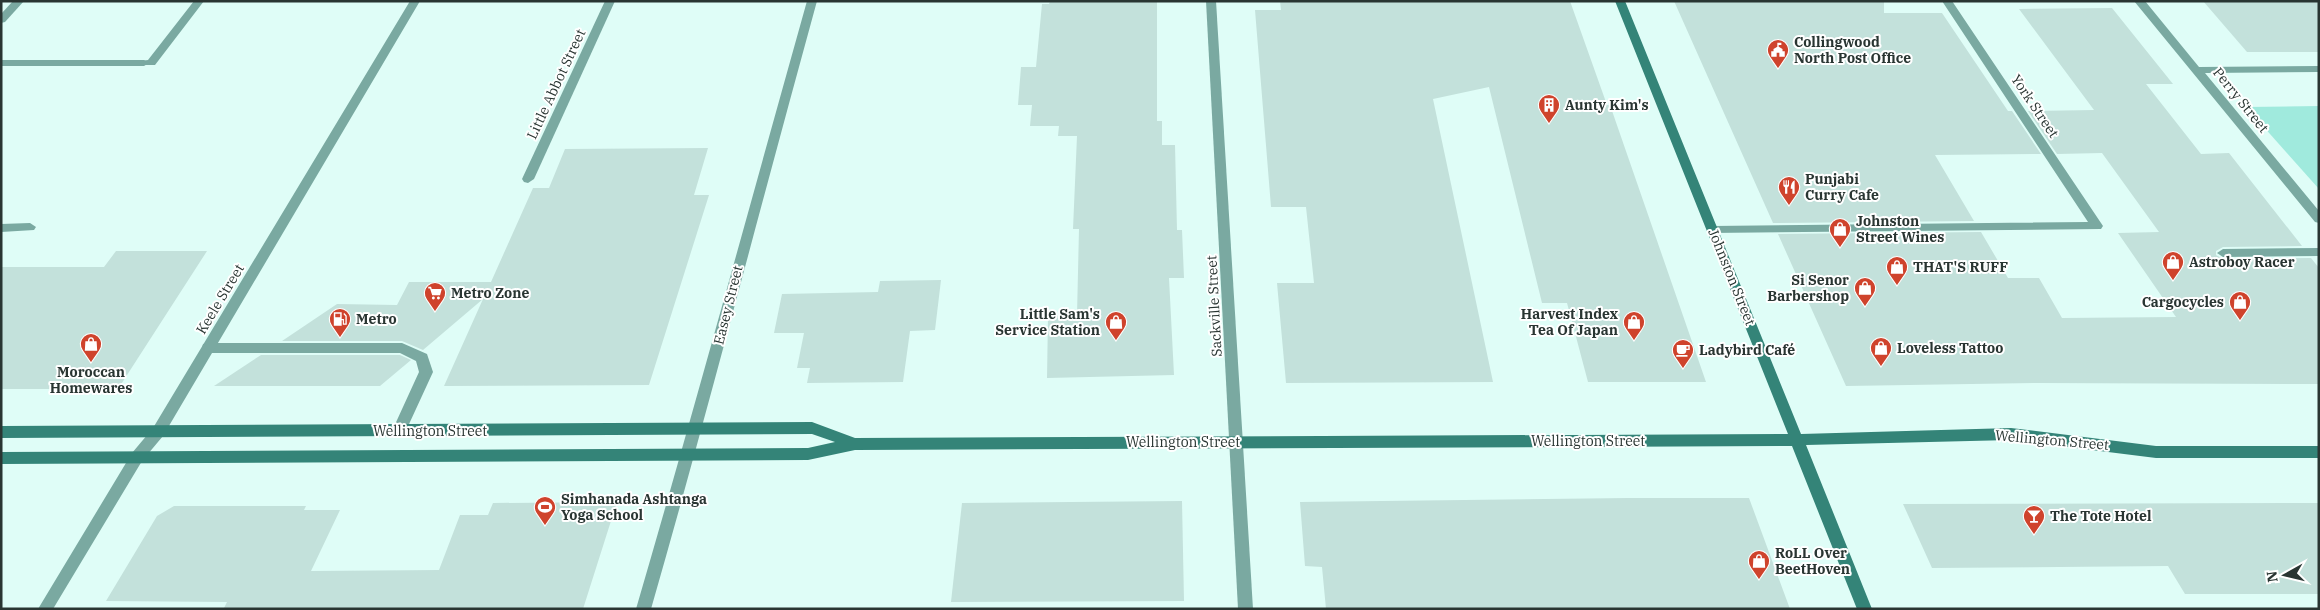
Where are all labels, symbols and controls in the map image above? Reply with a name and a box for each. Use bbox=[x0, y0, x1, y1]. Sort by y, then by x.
street label: Little Abbot Street bbox=[523, 26, 589, 142]
place label: Collingwood North Post Office bbox=[1794, 33, 1911, 67]
public building icon: Collingwood North Post Office bbox=[1766, 38, 1790, 69]
street label: Perry Street bbox=[2209, 64, 2273, 136]
street label: York Street bbox=[2007, 71, 2063, 141]
building icon: Aunty Kim's bbox=[1537, 93, 1561, 124]
place label: Aunty Kim's bbox=[1565, 96, 1649, 114]
place label: Punjabi Curry Cafe bbox=[1805, 170, 1879, 204]
restaurant icon: Punjabi Curry Cafe bbox=[1777, 175, 1801, 206]
place label: Johnston Street Wines bbox=[1856, 212, 1944, 246]
shop icon: Johnston Street Wines bbox=[1828, 217, 1852, 248]
street label: Johnston Street bbox=[1704, 226, 1760, 328]
shop icon: Astroboy Racer bbox=[2161, 250, 2185, 281]
place label: Astroboy Racer bbox=[2189, 253, 2295, 271]
street label: Sackville Street bbox=[1202, 255, 1226, 357]
shop icon: THAT'S RUFF bbox=[1885, 255, 1909, 286]
place label: THAT'S RUFF bbox=[1913, 258, 2008, 276]
street label: Keele Street bbox=[192, 261, 248, 337]
street label: Easey Street bbox=[709, 264, 747, 346]
place label: Si Senor Barbershop bbox=[1767, 271, 1849, 305]
shop icon: Si Senor Barbershop bbox=[1853, 276, 1877, 307]
supermarket icon: Metro Zone bbox=[423, 281, 447, 312]
place label: Metro Zone bbox=[451, 284, 529, 302]
shop icon: Cargocycles bbox=[2228, 290, 2252, 321]
place label: Cargocycles bbox=[2142, 293, 2224, 311]
place label: Little Sam's Service Station bbox=[995, 305, 1100, 339]
place label: Harvest Index Tea Of Japan bbox=[1521, 305, 1619, 339]
fuel station icon: Metro bbox=[328, 307, 352, 338]
place label: Metro bbox=[356, 310, 397, 328]
shop icon: Little Sam's Service Station bbox=[1104, 310, 1128, 341]
shop icon: Harvest Index Tea Of Japan bbox=[1622, 310, 1646, 341]
shop icon: Moroccan Homewares bbox=[79, 332, 103, 363]
shop icon: Loveless Tattoo bbox=[1869, 336, 1893, 367]
cafe icon: Ladybird Café bbox=[1671, 338, 1695, 369]
place label: Loveless Tattoo bbox=[1897, 339, 2003, 357]
place label: Ladybird Café bbox=[1699, 341, 1795, 359]
place label: Moroccan Homewares bbox=[50, 363, 132, 397]
street label: Wellington Street bbox=[373, 422, 487, 440]
street label: Wellington Street bbox=[1994, 426, 2110, 454]
street label: Wellington Street bbox=[1531, 432, 1645, 450]
street label: Wellington Street bbox=[1126, 433, 1240, 451]
place label: Simhanada Ashtanga Yoga School bbox=[561, 490, 707, 524]
sports icon: Simhanada Ashtanga Yoga School bbox=[533, 495, 557, 526]
bar icon: The Tote Hotel bbox=[2022, 504, 2046, 535]
place label: The Tote Hotel bbox=[2050, 507, 2152, 525]
place label: RoLL Over BeetHoven bbox=[1775, 544, 1850, 578]
shop icon: RoLL Over BeetHoven bbox=[1747, 549, 1771, 580]
north arrow bbox=[2260, 550, 2310, 600]
text: N bbox=[2262, 570, 2282, 584]

